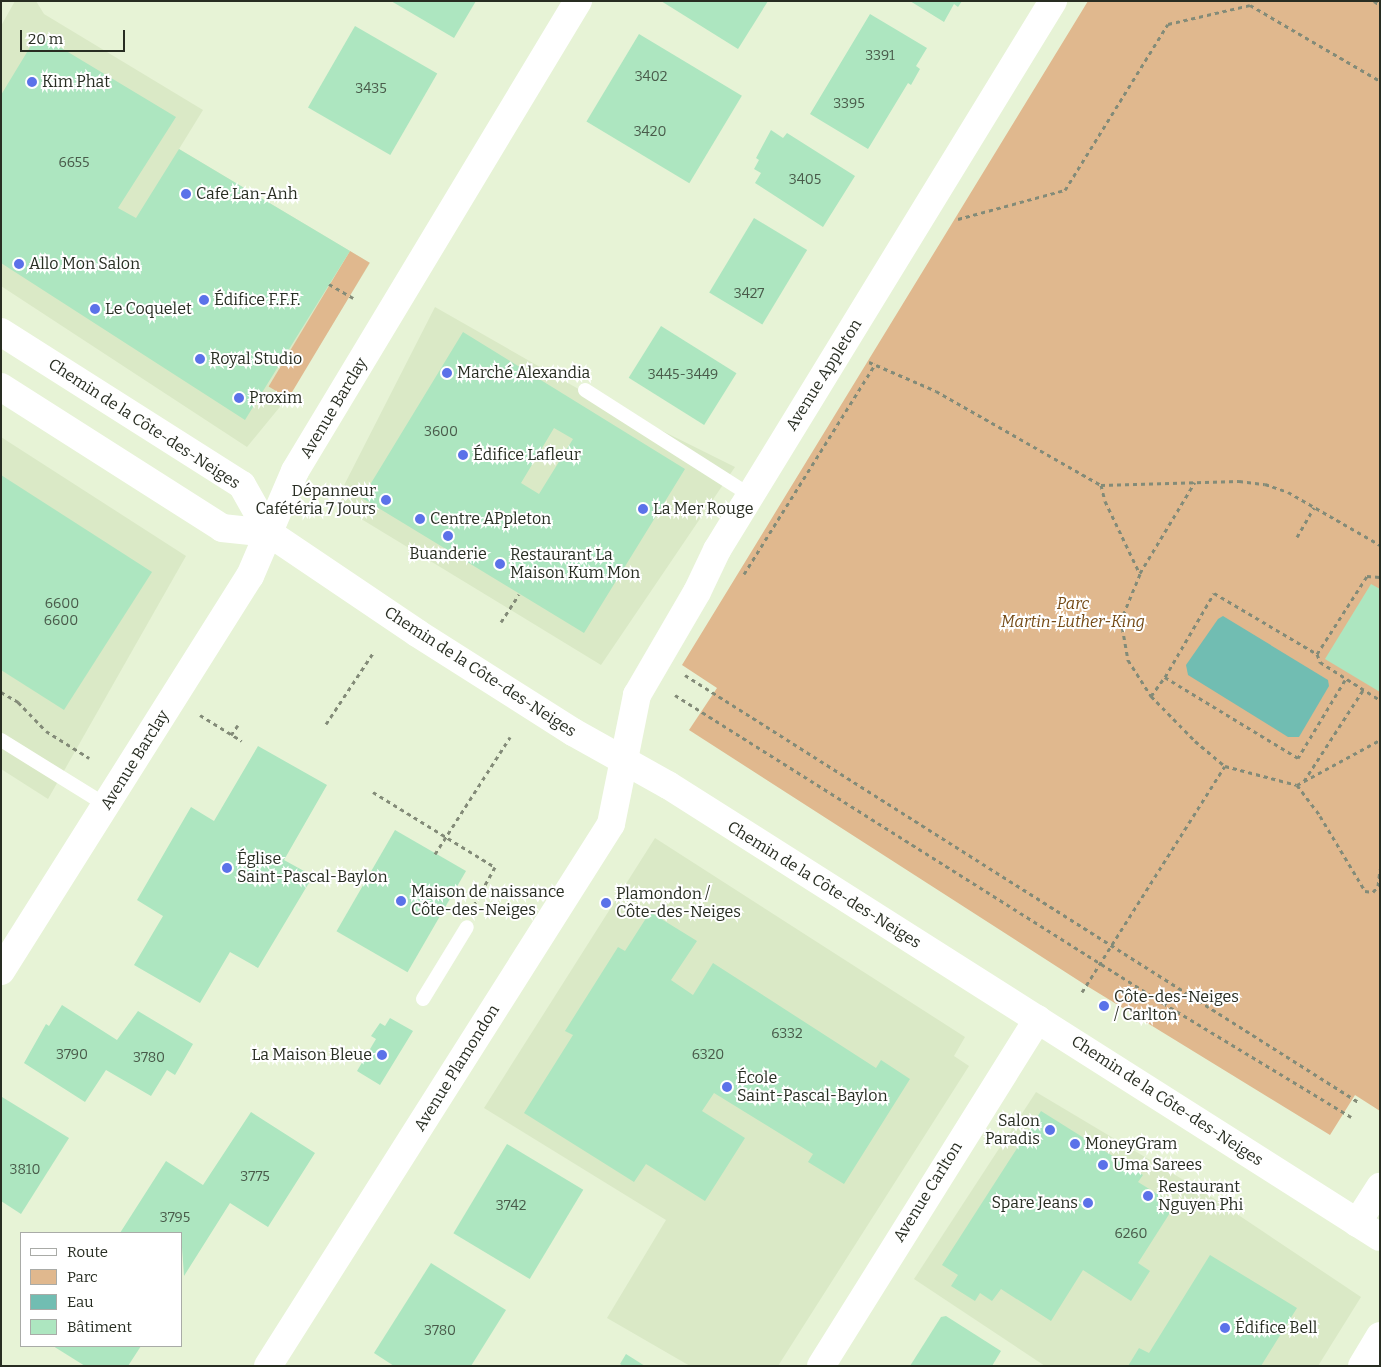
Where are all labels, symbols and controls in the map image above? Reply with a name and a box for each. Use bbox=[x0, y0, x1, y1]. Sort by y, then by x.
scale bar bbox=[22, 20, 128, 52]
text: 20 m bbox=[28, 30, 63, 48]
house number: 3391 bbox=[865, 48, 895, 64]
house number: 3402 bbox=[635, 69, 667, 85]
place label: Kim Phat bbox=[42, 72, 110, 92]
marker: Kim Phat bbox=[26, 76, 38, 88]
house number: 3435 bbox=[355, 81, 387, 97]
house number: 3395 bbox=[833, 96, 865, 112]
house number: 3420 bbox=[634, 124, 666, 140]
house number: 6655 bbox=[58, 155, 90, 171]
house number: 3405 bbox=[789, 172, 821, 188]
place label: Cafe Lan-Anh bbox=[196, 184, 298, 204]
marker: Cafe Lan-Anh bbox=[180, 188, 192, 200]
place label: Allo Mon Salon bbox=[29, 254, 140, 274]
marker: Allo Mon Salon bbox=[13, 258, 25, 270]
house number: 3427 bbox=[734, 286, 764, 302]
place label: Édifice F.F.F. bbox=[214, 290, 300, 310]
marker: Édifice F.F.F. bbox=[198, 294, 210, 306]
place label: Le Coquelet bbox=[105, 299, 192, 319]
marker: Le Coquelet bbox=[89, 303, 101, 315]
street label: Avenue Appleton bbox=[782, 316, 866, 434]
place label: Royal Studio bbox=[210, 349, 302, 369]
marker: Royal Studio bbox=[194, 353, 206, 365]
street label: Avenue Barclay bbox=[296, 354, 372, 462]
street label: Chemin de la Côte-des-Neiges bbox=[45, 355, 243, 493]
place label: Marché Alexandia bbox=[457, 363, 590, 383]
marker: Marché Alexandia bbox=[441, 367, 453, 379]
house number: 3445-3449 bbox=[648, 367, 718, 383]
place label: Proxim bbox=[249, 388, 302, 408]
marker: Proxim bbox=[233, 392, 245, 404]
house number: 3600 bbox=[424, 424, 458, 440]
place label: Édifice Lafleur bbox=[473, 445, 581, 465]
marker: Édifice Lafleur bbox=[457, 449, 469, 461]
place label: Dépanneur Cafétéria 7 Jours bbox=[255, 481, 376, 519]
marker: Dépanneur Cafétéria 7 Jours bbox=[380, 494, 392, 506]
place label: La Mer Rouge bbox=[653, 499, 753, 519]
marker: La Mer Rouge bbox=[637, 503, 649, 515]
place label: Centre APpleton bbox=[430, 509, 551, 529]
marker: Centre APpleton bbox=[414, 513, 426, 525]
marker: Buanderie bbox=[442, 530, 454, 542]
place label: Buanderie bbox=[409, 544, 487, 564]
place label: Restaurant La Maison Kum Mon bbox=[510, 545, 640, 583]
marker: Restaurant La Maison Kum Mon bbox=[494, 558, 506, 570]
park label: Parc Martin-Luther-King bbox=[1001, 594, 1145, 632]
house number: 6600 bbox=[45, 596, 79, 612]
street label: Chemin de la Côte-des-Neiges bbox=[381, 603, 579, 741]
house number: 6600 bbox=[44, 613, 78, 629]
street label: Avenue Barclay bbox=[97, 707, 173, 813]
street label: Chemin de la Côte-des-Neiges bbox=[724, 817, 924, 953]
place label: Église Saint-Pascal-Baylon bbox=[237, 849, 388, 887]
marker: Église Saint-Pascal-Baylon bbox=[221, 862, 233, 874]
place label: Maison de naissance Côte-des-Neiges bbox=[411, 882, 565, 920]
place label: Plamondon / Côte-des-Neiges bbox=[616, 884, 741, 922]
marker: Maison de naissance Côte-des-Neiges bbox=[395, 895, 407, 907]
marker: Plamondon / Côte-des-Neiges bbox=[600, 897, 612, 909]
place label: Côte-des-Neiges / Carlton bbox=[1114, 987, 1239, 1025]
marker: Côte-des-Neiges / Carlton bbox=[1098, 1000, 1110, 1012]
street label: Avenue Plamondon bbox=[410, 1001, 504, 1135]
house number: 6332 bbox=[771, 1026, 803, 1042]
street label: Chemin de la Côte-des-Neiges bbox=[1068, 1032, 1266, 1170]
place label: La Maison Bleue bbox=[252, 1045, 372, 1065]
house number: 3790 bbox=[56, 1047, 88, 1063]
house number: 6320 bbox=[692, 1047, 724, 1063]
marker: La Maison Bleue bbox=[376, 1049, 388, 1061]
house number: 3780 bbox=[133, 1050, 165, 1066]
place label: École Saint-Pascal-Baylon bbox=[737, 1068, 888, 1106]
marker: École Saint-Pascal-Baylon bbox=[721, 1081, 733, 1093]
place label: Salon Paradis bbox=[985, 1111, 1040, 1149]
marker: Salon Paradis bbox=[1044, 1124, 1056, 1136]
place label: MoneyGram bbox=[1085, 1134, 1177, 1154]
street label: Avenue Carlton bbox=[890, 1138, 966, 1246]
marker: MoneyGram bbox=[1069, 1138, 1081, 1150]
place label: Uma Sarees bbox=[1113, 1155, 1202, 1175]
marker: Uma Sarees bbox=[1097, 1159, 1109, 1171]
house number: 3810 bbox=[9, 1162, 41, 1178]
house number: 3775 bbox=[240, 1169, 270, 1185]
place label: Restaurant Nguyen Phi bbox=[1158, 1177, 1243, 1215]
marker: Restaurant Nguyen Phi bbox=[1142, 1190, 1154, 1202]
place label: Spare Jeans bbox=[992, 1193, 1078, 1213]
marker: Spare Jeans bbox=[1082, 1197, 1094, 1209]
house number: 3742 bbox=[496, 1198, 526, 1214]
house number: 3795 bbox=[160, 1210, 190, 1226]
house number: 6260 bbox=[1115, 1226, 1147, 1242]
legend bbox=[20, 1232, 182, 1347]
text: Route bbox=[67, 1243, 108, 1261]
text: Parc bbox=[67, 1268, 98, 1286]
text: Eau bbox=[67, 1293, 94, 1311]
text: Bâtiment bbox=[67, 1318, 132, 1336]
place label: Édifice Bell bbox=[1235, 1318, 1317, 1338]
marker: Édifice Bell bbox=[1219, 1322, 1231, 1334]
house number: 3780 bbox=[424, 1323, 456, 1339]

